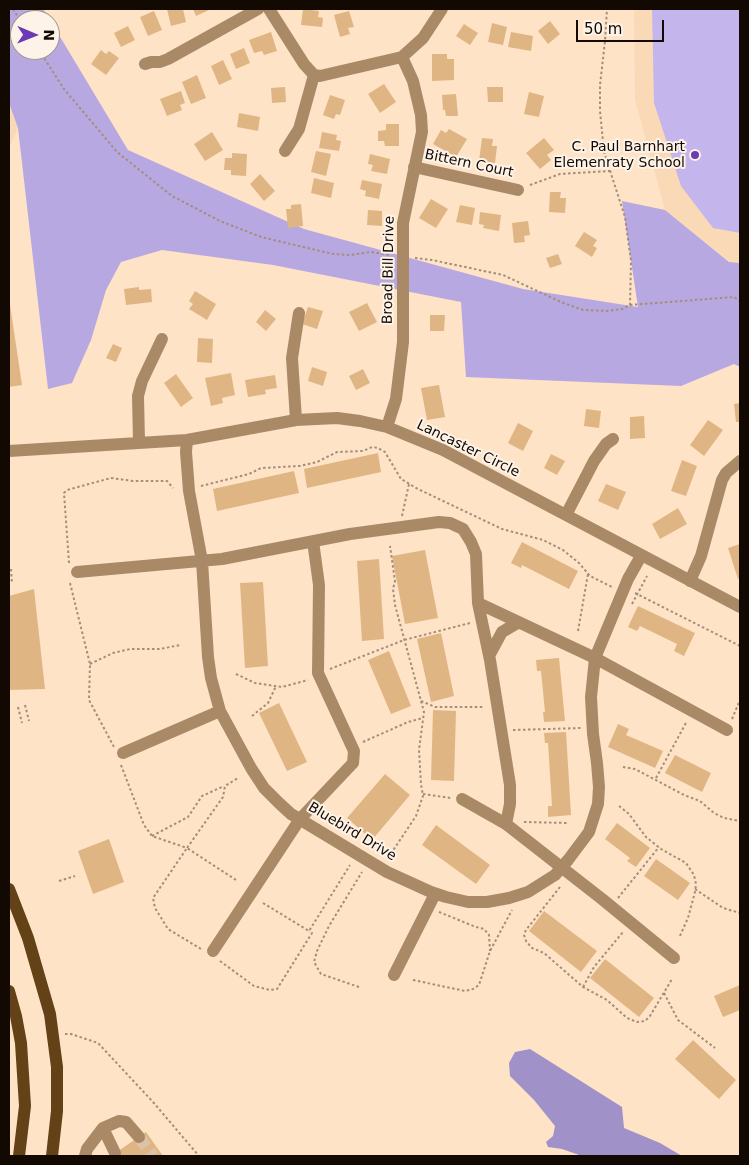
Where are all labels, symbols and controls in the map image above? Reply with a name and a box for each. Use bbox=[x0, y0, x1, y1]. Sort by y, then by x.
north arrow bbox=[10, 10, 60, 60]
scale bar bbox=[579, 10, 666, 42]
text: 50 m bbox=[584, 20, 622, 38]
text: N bbox=[41, 29, 57, 41]
place label: C. Paul Barnhart Elemenraty School bbox=[553, 139, 685, 172]
street label: Bittern Court bbox=[423, 146, 515, 182]
marker: C. Paul Barnhart Elemenraty School bbox=[689, 149, 701, 161]
street label: Broad Bill Drive bbox=[380, 216, 398, 324]
street label: Lancaster Circle bbox=[414, 417, 522, 481]
street label: Bluebird Drive bbox=[305, 799, 399, 865]

